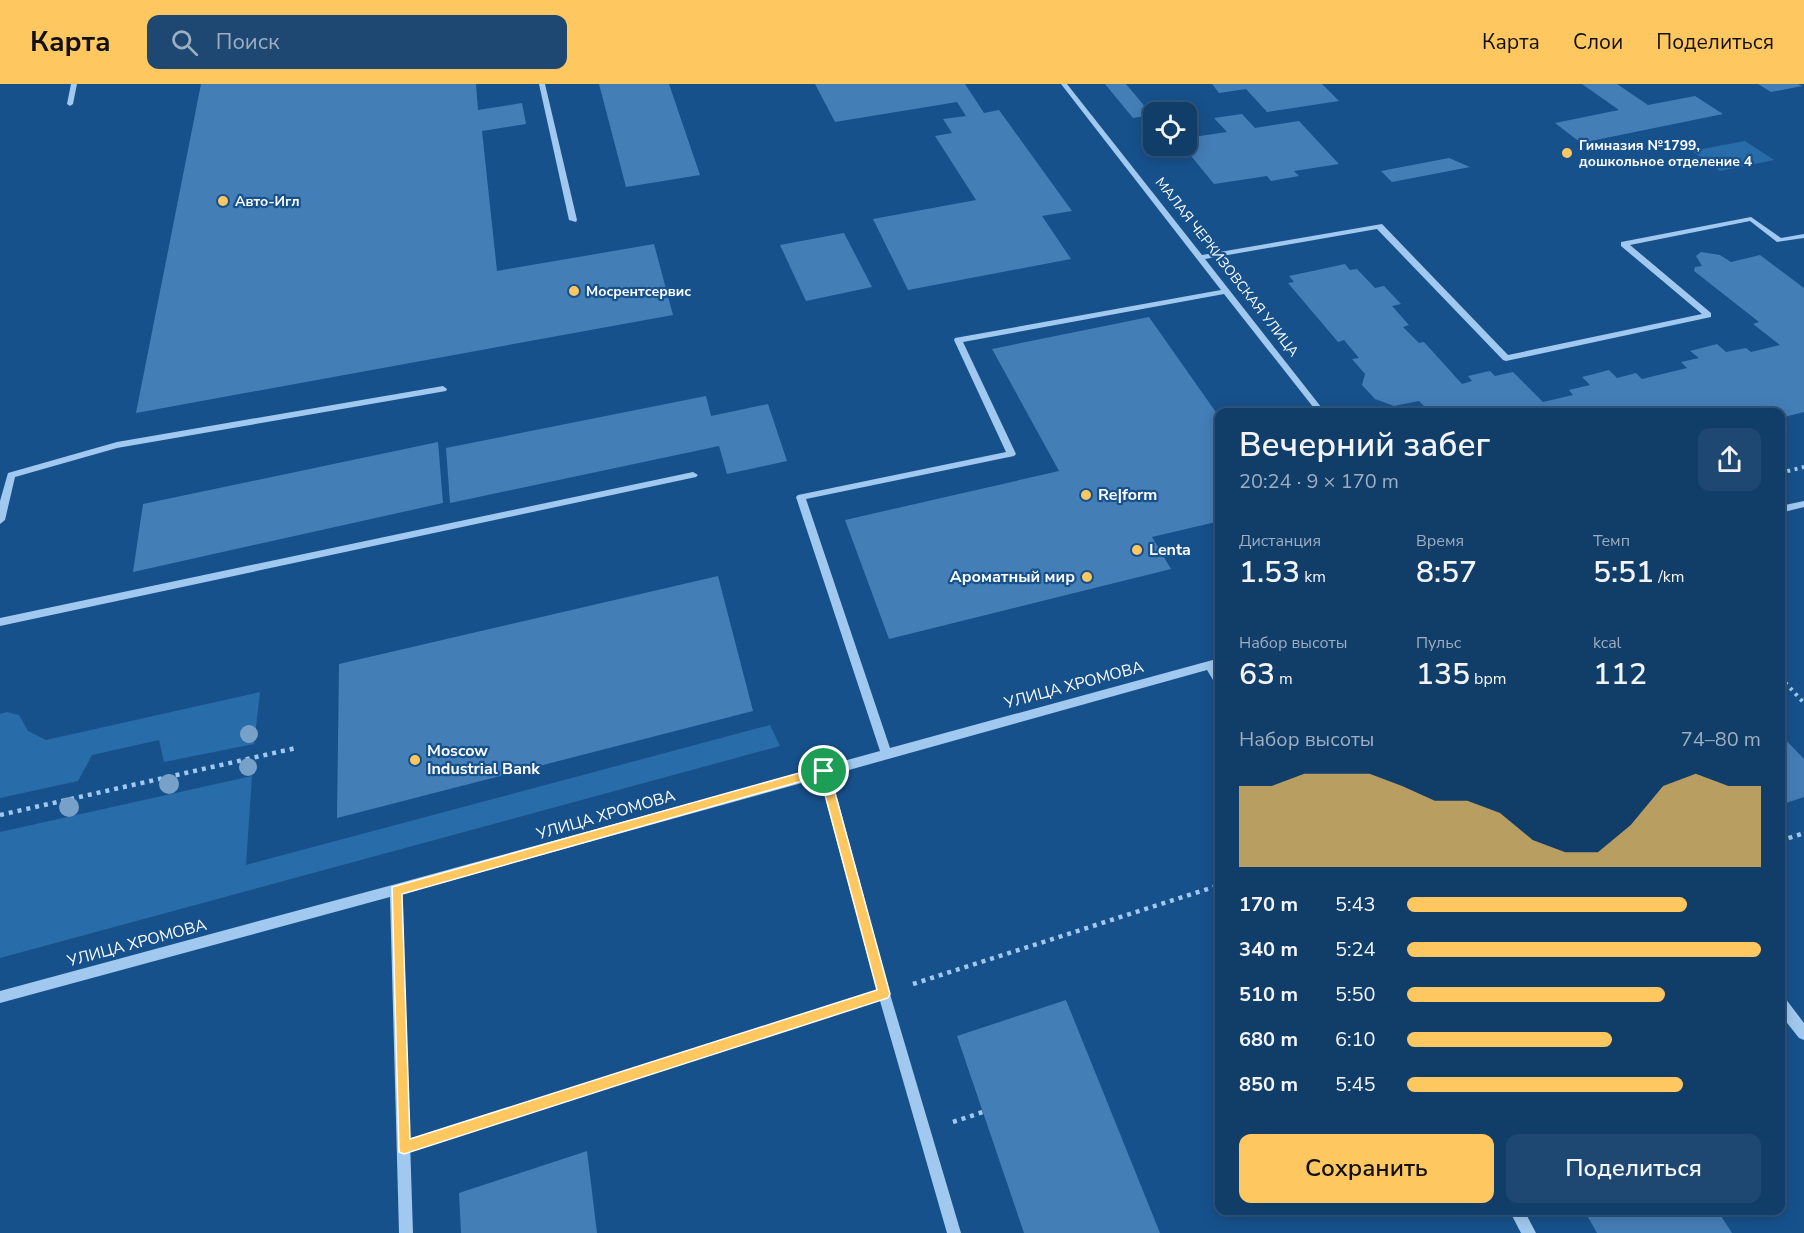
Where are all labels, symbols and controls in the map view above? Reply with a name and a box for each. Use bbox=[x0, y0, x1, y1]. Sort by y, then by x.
search box bbox=[147, 15, 567, 69]
text: Карта bbox=[30, 23, 111, 61]
icon: search bbox=[168, 26, 201, 59]
text: Поиск bbox=[216, 27, 280, 57]
text: Карта bbox=[1482, 28, 1540, 56]
text: Слои bbox=[1573, 28, 1623, 56]
text: Поделиться bbox=[1656, 28, 1774, 56]
map controls bbox=[1143, 102, 1197, 156]
button: locate bbox=[1143, 102, 1197, 156]
place label: Гимназия №1799, дошкольное отделение 4 bbox=[1579, 136, 1753, 171]
marker: Гимназия №1799, дошкольное отделение 4 bbox=[1560, 146, 1574, 160]
street label: МАЛАЯ ЧЕРКИЗОВСКАЯ УЛИЦА bbox=[1151, 173, 1303, 361]
place label: Авто-Игл bbox=[235, 192, 300, 211]
marker: Авто-Игл bbox=[216, 194, 230, 208]
place label: Мосрентсервис bbox=[586, 282, 691, 301]
marker: Мосрентсервис bbox=[567, 284, 581, 298]
text: Вечерний забег bbox=[1239, 423, 1490, 468]
button: share bbox=[1698, 428, 1761, 491]
text: 20:24 · 9 × 170 m bbox=[1239, 468, 1399, 495]
place label: Re|form bbox=[1098, 484, 1157, 506]
marker: Re|form bbox=[1079, 488, 1093, 502]
text: Дистанция bbox=[1239, 530, 1321, 552]
text: Время bbox=[1416, 530, 1464, 552]
text: Темп bbox=[1593, 530, 1630, 552]
place label: Lenta bbox=[1149, 539, 1191, 561]
marker: Lenta bbox=[1130, 543, 1144, 557]
text: 1.53 bbox=[1239, 552, 1300, 593]
text: 8:57 bbox=[1416, 552, 1477, 593]
text: 5:51 bbox=[1593, 552, 1654, 593]
place label: Ароматный мир bbox=[950, 566, 1075, 588]
text: km bbox=[1300, 566, 1326, 588]
text: /km bbox=[1654, 566, 1684, 588]
marker: Ароматный мир bbox=[1080, 570, 1094, 584]
text: Набор высоты bbox=[1239, 632, 1347, 654]
text: Пульс bbox=[1416, 632, 1461, 654]
text: kcal bbox=[1593, 632, 1621, 654]
text: 63 bbox=[1239, 654, 1275, 695]
text: 135 bbox=[1416, 654, 1470, 695]
text: 112 bbox=[1593, 654, 1647, 695]
street label: УЛИЦА ХРОМОВА bbox=[1001, 656, 1146, 714]
text: m bbox=[1275, 668, 1293, 690]
text: bpm bbox=[1470, 668, 1506, 690]
text: Набор высоты bbox=[1239, 726, 1374, 753]
text: 74–80 m bbox=[1681, 726, 1761, 753]
place label: Moscow Industrial Bank bbox=[427, 740, 540, 780]
pin bbox=[798, 745, 849, 796]
marker: Moscow Industrial Bank bbox=[408, 753, 422, 767]
icon: arrive bbox=[807, 754, 840, 787]
street label: УЛИЦА ХРОМОВА bbox=[533, 785, 678, 846]
text: 170 m bbox=[1239, 891, 1298, 918]
text: 5:43 bbox=[1335, 891, 1376, 918]
street label: УЛИЦА ХРОМОВА bbox=[64, 914, 209, 972]
text: 340 m bbox=[1239, 936, 1298, 963]
text: 5:24 bbox=[1335, 936, 1376, 963]
text: 510 m bbox=[1239, 981, 1298, 1008]
text: 5:50 bbox=[1335, 981, 1376, 1008]
text: 680 m bbox=[1239, 1026, 1298, 1053]
text: 6:10 bbox=[1335, 1026, 1376, 1053]
text: 850 m bbox=[1239, 1071, 1298, 1098]
text: 5:45 bbox=[1335, 1071, 1376, 1098]
button: Сохранить bbox=[1239, 1134, 1494, 1203]
button: Поделиться bbox=[1506, 1134, 1761, 1203]

